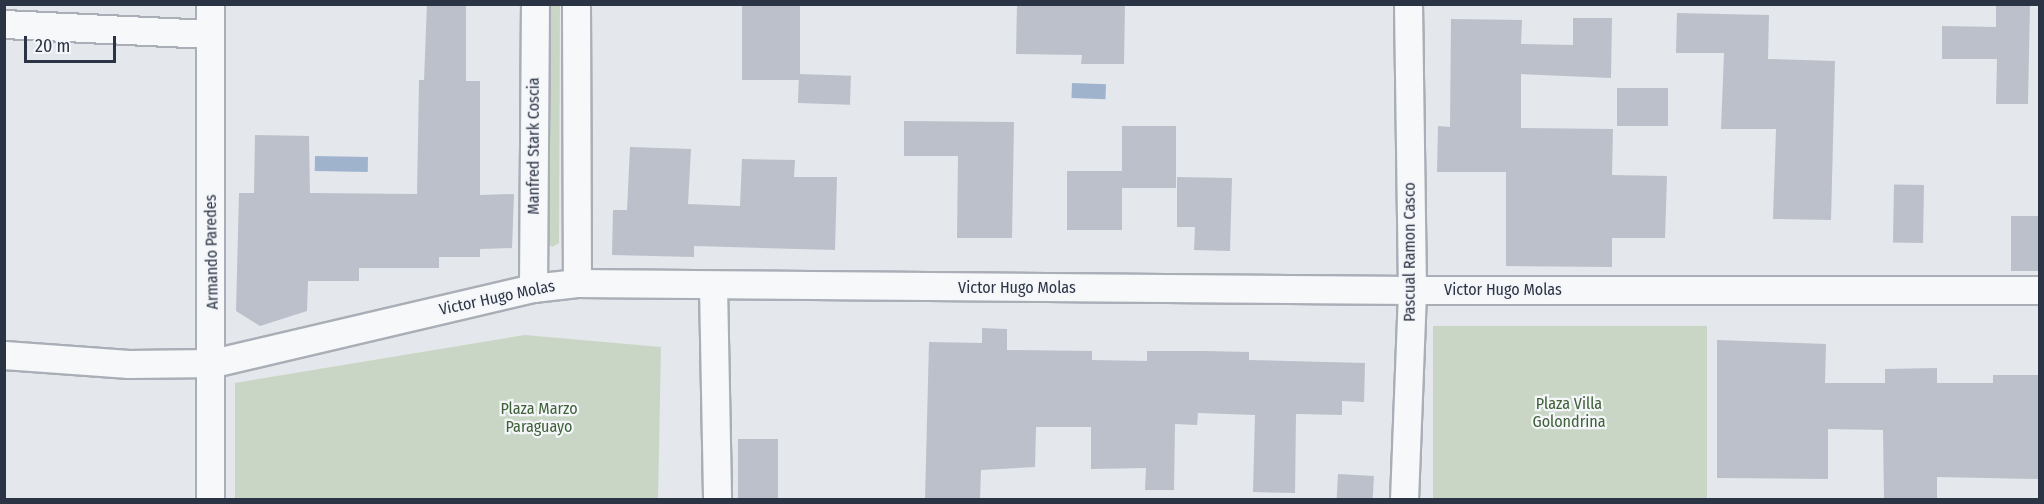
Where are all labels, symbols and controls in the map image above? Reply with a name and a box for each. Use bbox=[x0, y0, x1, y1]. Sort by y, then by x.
scale bar bbox=[27, 24, 118, 62]
text: 20 m bbox=[35, 35, 70, 57]
street label: Manfred Stark Coscia bbox=[524, 77, 544, 215]
street label: Pascual Ramon Casco bbox=[1400, 182, 1420, 322]
street label: Armando Paredes bbox=[201, 194, 223, 310]
street label: Victor Hugo Molas bbox=[437, 276, 557, 320]
street label: Victor Hugo Molas bbox=[958, 278, 1076, 298]
street label: Victor Hugo Molas bbox=[1444, 280, 1562, 300]
park label: Plaza Villa Golondrina bbox=[1532, 394, 1606, 432]
park label: Plaza Marzo Paraguayo bbox=[500, 399, 578, 437]

